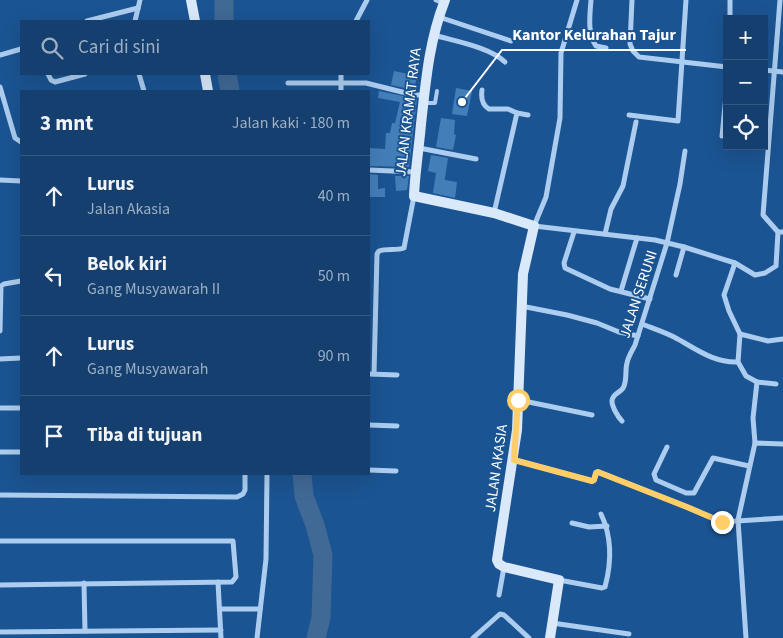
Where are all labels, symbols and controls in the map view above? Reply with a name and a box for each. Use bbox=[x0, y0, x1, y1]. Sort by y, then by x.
map controls bbox=[723, 15, 768, 150]
button: + bbox=[723, 15, 768, 60]
callout: Kantor Kelurahan Tajur bbox=[502, 19, 686, 50]
search box bbox=[20, 20, 370, 75]
text: Kantor Kelurahan Tajur bbox=[512, 24, 676, 46]
icon: search bbox=[38, 34, 66, 62]
text: Cari di sini bbox=[78, 34, 160, 61]
street label: JALAN KRAMAT RAYA bbox=[390, 46, 427, 178]
button: − bbox=[723, 60, 768, 105]
button: locate bbox=[723, 105, 768, 150]
text: 3 mnt bbox=[40, 108, 93, 138]
text: Jalan kaki · 180 m bbox=[232, 112, 350, 134]
text: Lurus bbox=[87, 171, 134, 198]
icon: ahead bbox=[40, 182, 68, 210]
text: 40 m bbox=[318, 185, 350, 207]
text: Jalan Akasia bbox=[87, 198, 170, 220]
street label: JALAN SERUNI bbox=[614, 247, 663, 341]
text: Belok kiri bbox=[87, 251, 167, 278]
icon: left bbox=[40, 262, 68, 290]
text: 50 m bbox=[318, 265, 350, 287]
text: Gang Musyawarah II bbox=[87, 278, 220, 300]
text: Lurus bbox=[87, 331, 134, 358]
icon: ahead bbox=[40, 342, 68, 370]
text: 90 m bbox=[318, 345, 350, 367]
text: Gang Musyawarah bbox=[87, 358, 209, 380]
route start bbox=[507, 389, 530, 412]
icon: arrive bbox=[40, 422, 68, 450]
text: Tiba di tujuan bbox=[87, 422, 202, 449]
street label: JALAN AKASIA bbox=[480, 422, 513, 513]
route end bbox=[711, 511, 734, 534]

